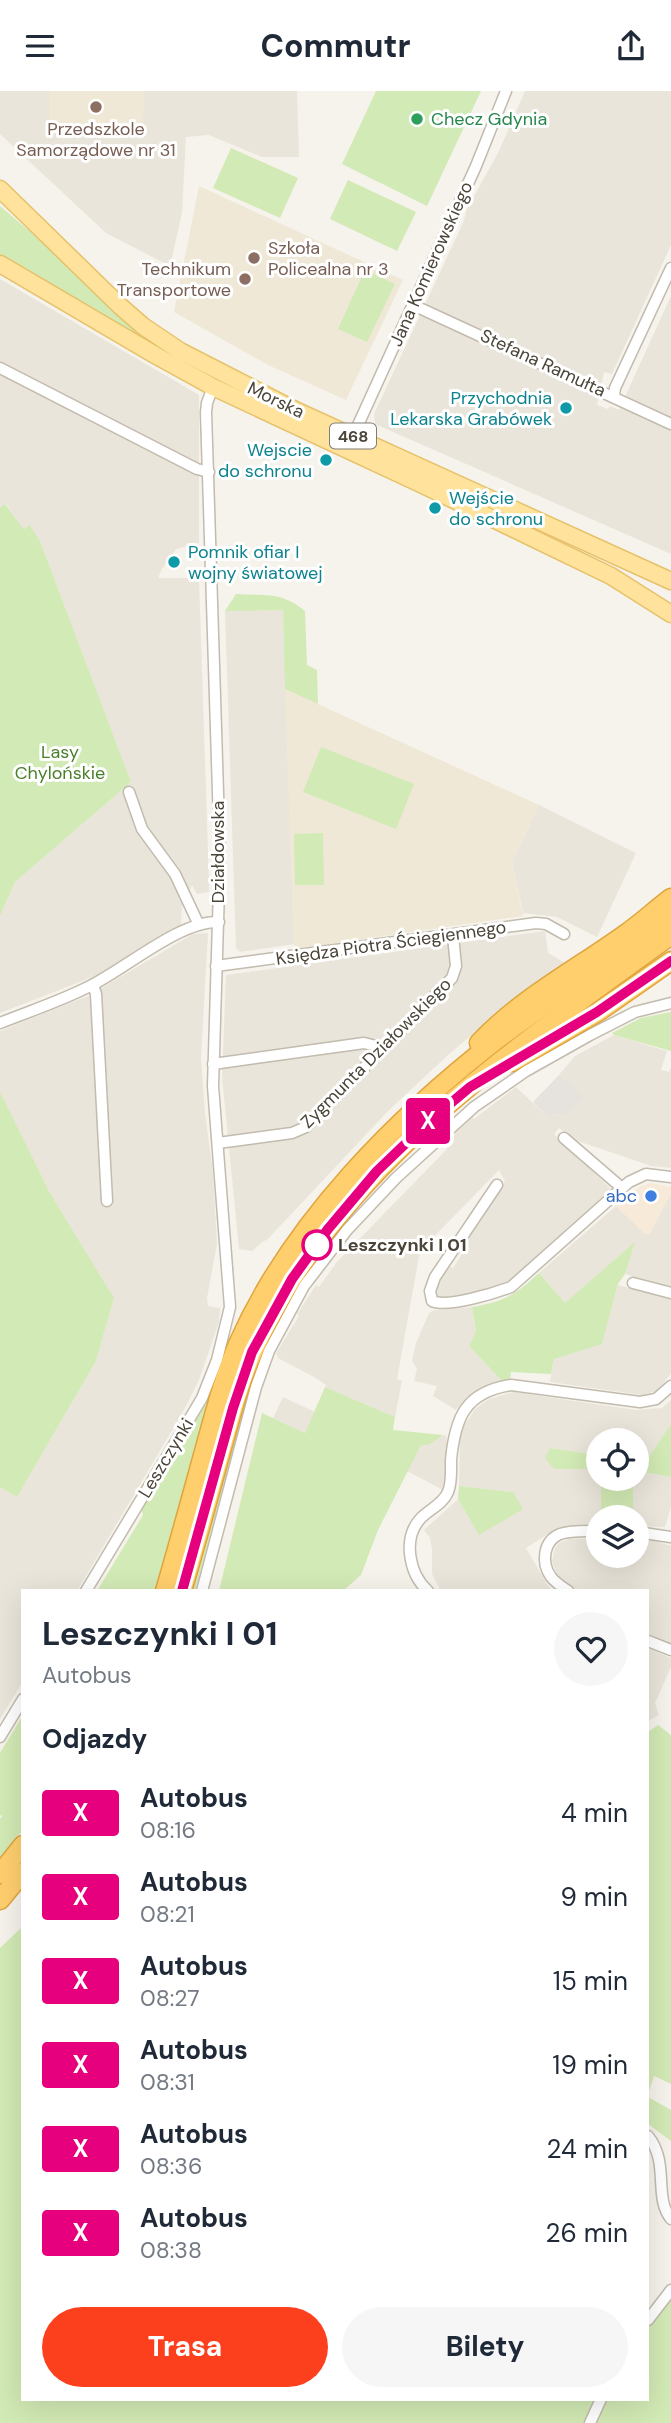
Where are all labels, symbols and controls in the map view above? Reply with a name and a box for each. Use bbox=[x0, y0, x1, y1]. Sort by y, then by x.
text: Commutr bbox=[260, 25, 411, 67]
icon: menu bbox=[21, 27, 59, 65]
icon: share bbox=[612, 27, 650, 65]
marker: Przedszkole Samorządowe nr 31 bbox=[88, 99, 104, 115]
place label: Checz Gdynia bbox=[431, 107, 547, 131]
marker: Checz Gdynia bbox=[409, 111, 425, 127]
place label: Przedszkole Samorządowe nr 31 bbox=[16, 117, 176, 162]
street label: Jana Komierowskiego bbox=[384, 178, 478, 350]
place label: Szkoła Policealna nr 3 bbox=[268, 236, 389, 281]
marker: Szkoła Policealna nr 3 bbox=[246, 250, 262, 266]
place label: Technikum Transportowe bbox=[117, 257, 231, 302]
marker: Technikum Transportowe bbox=[237, 271, 253, 287]
street label: Stefana Ramułta bbox=[476, 323, 610, 403]
street label: Morska bbox=[244, 376, 308, 424]
place label: Przychodnia Lekarska Grabówek bbox=[390, 386, 552, 431]
marker: Przychodnia Lekarska Grabówek bbox=[558, 400, 574, 416]
road number: 468 bbox=[330, 423, 376, 449]
place label: Wejscie do schronu bbox=[218, 438, 312, 483]
marker: Wejscie do schronu bbox=[318, 452, 334, 468]
place label: Wejście do schronu bbox=[449, 486, 543, 531]
marker: Wejście do schronu bbox=[427, 500, 443, 516]
place label: Pomnik ofiar I wojny światowej bbox=[188, 540, 323, 585]
marker: Pomnik ofiar I wojny światowej bbox=[166, 554, 182, 570]
park label: Lasy Chylońskie bbox=[15, 740, 105, 785]
street label: Działdowska bbox=[206, 801, 230, 903]
street label: Księdza Piotra Ściegiennego bbox=[274, 915, 508, 971]
street label: Zygmunta Działowskiego bbox=[295, 972, 457, 1134]
line badge: X bbox=[405, 1098, 451, 1144]
text: X bbox=[420, 1105, 436, 1136]
place label: abc bbox=[606, 1184, 637, 1208]
marker: abc bbox=[643, 1188, 659, 1204]
marker: Leszczynki I 01 bbox=[302, 1230, 332, 1260]
place label: Leszczynki I 01 bbox=[338, 1233, 467, 1257]
street label: Leszczynki bbox=[133, 1414, 199, 1502]
map controls bbox=[586, 1428, 649, 1568]
button: locate bbox=[586, 1428, 649, 1491]
button: layers bbox=[586, 1505, 649, 1568]
text: Leszczynki I 01 bbox=[42, 1612, 278, 1655]
button: heart bbox=[554, 1612, 628, 1686]
text: Autobus bbox=[42, 1660, 132, 1690]
text: Odjazdy bbox=[42, 1722, 147, 1756]
text: Autobus bbox=[140, 1781, 248, 1815]
text: 4 min bbox=[561, 1796, 628, 1830]
text: X bbox=[72, 1797, 89, 1828]
text: 08:16 bbox=[140, 1815, 196, 1845]
text: Autobus bbox=[140, 1865, 248, 1899]
text: 9 min bbox=[560, 1880, 628, 1914]
text: X bbox=[72, 1881, 89, 1912]
text: 08:21 bbox=[140, 1899, 195, 1929]
text: Autobus bbox=[140, 1949, 248, 1983]
text: 15 min bbox=[553, 1964, 628, 1998]
text: X bbox=[72, 1965, 89, 1996]
text: 08:27 bbox=[140, 1983, 200, 2013]
text: Autobus bbox=[140, 2033, 248, 2067]
text: 19 min bbox=[552, 2048, 628, 2082]
text: X bbox=[72, 2049, 89, 2080]
text: 08:31 bbox=[140, 2067, 195, 2097]
text: Autobus bbox=[140, 2117, 248, 2151]
text: 24 min bbox=[546, 2132, 628, 2166]
text: X bbox=[72, 2133, 89, 2164]
text: 08:36 bbox=[140, 2151, 202, 2181]
text: Autobus bbox=[140, 2201, 248, 2235]
text: 26 min bbox=[545, 2216, 628, 2250]
text: X bbox=[72, 2217, 89, 2248]
text: 08:38 bbox=[140, 2235, 202, 2265]
button: Trasa bbox=[42, 2307, 328, 2387]
button: Bilety bbox=[342, 2307, 628, 2387]

